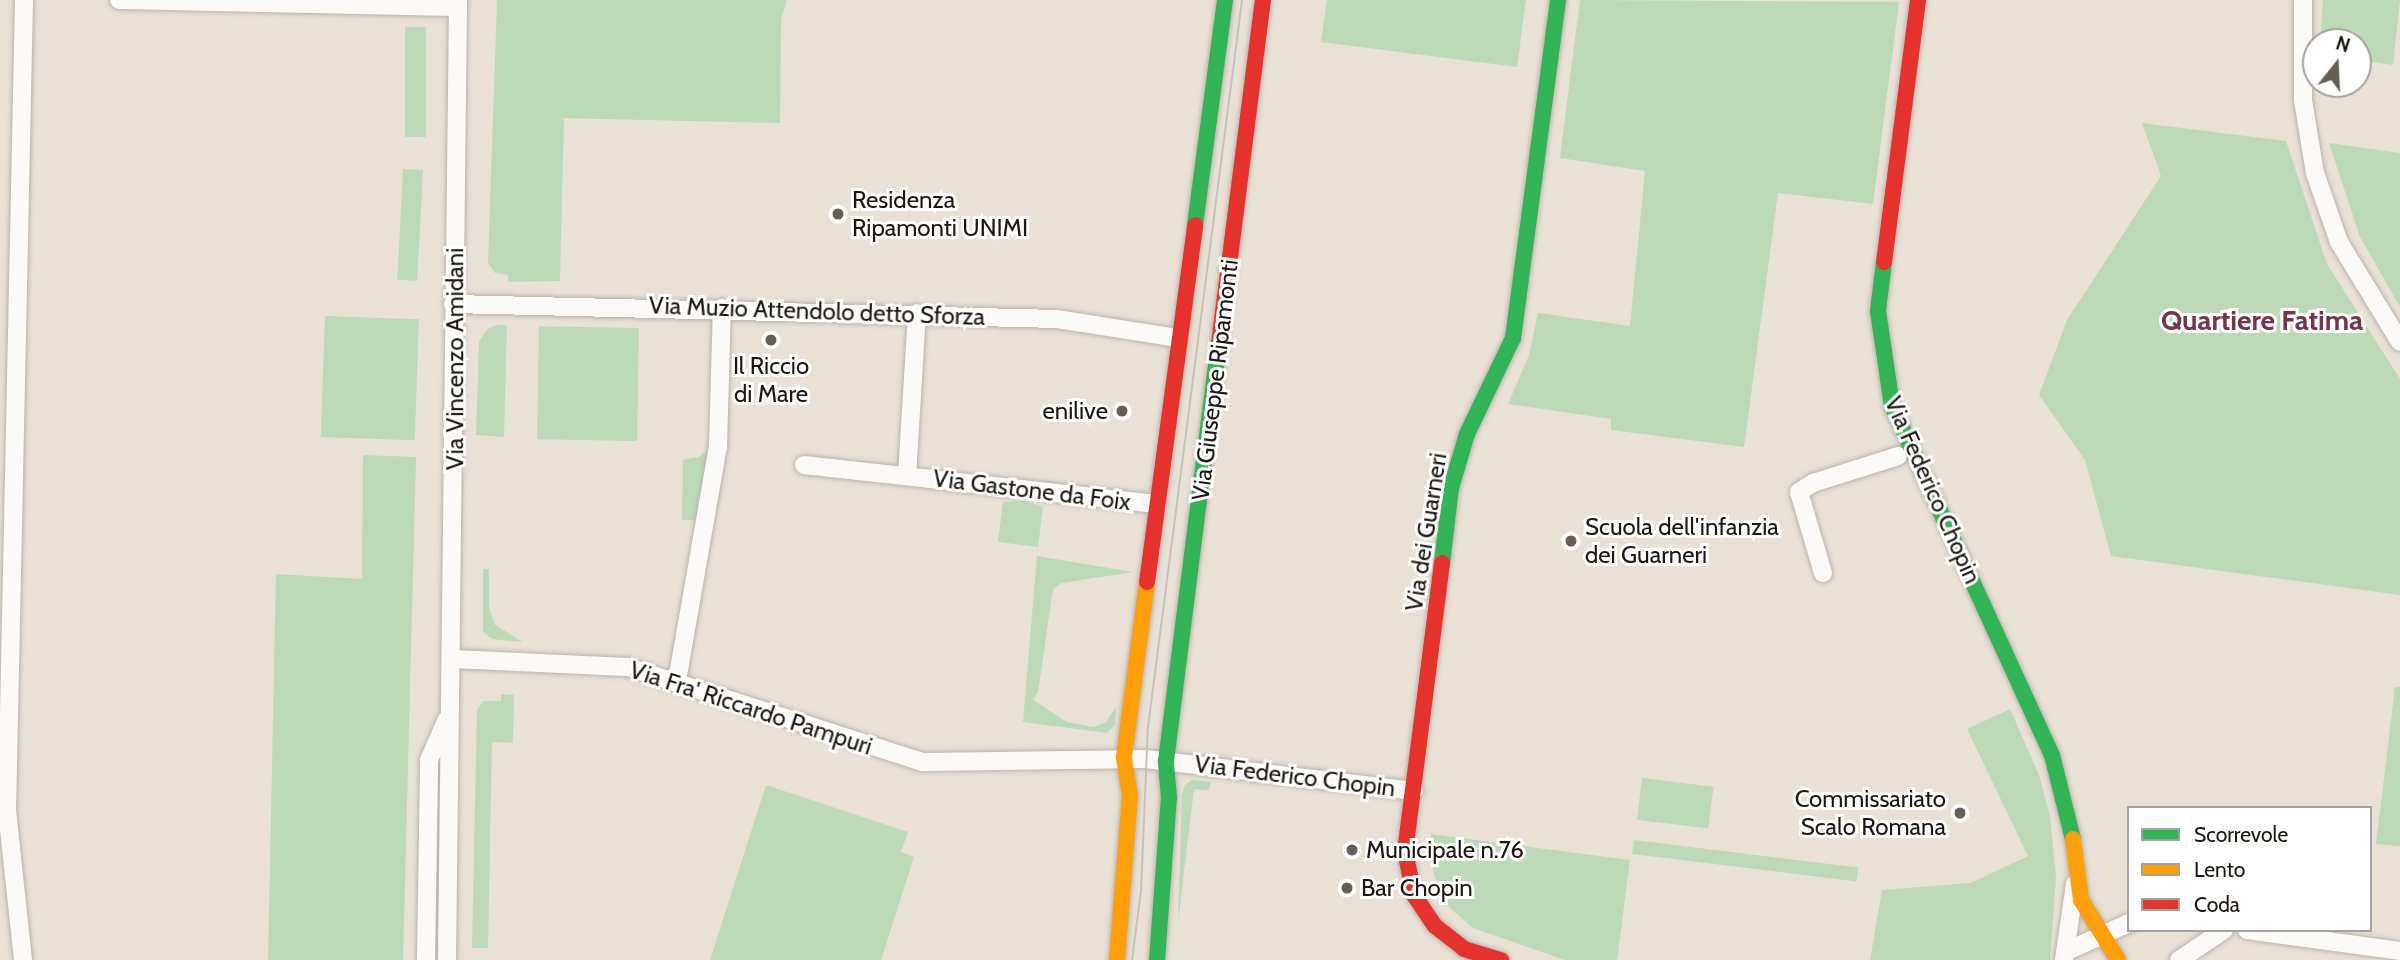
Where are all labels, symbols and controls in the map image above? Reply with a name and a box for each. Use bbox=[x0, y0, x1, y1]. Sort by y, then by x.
north arrow bbox=[2302, 28, 2372, 98]
text: N bbox=[2333, 31, 2353, 57]
place label: Residenza Ripamonti UNIMI bbox=[852, 186, 1028, 242]
marker: Residenza Ripamonti UNIMI bbox=[830, 206, 846, 222]
street label: Via Vincenzo Amidani bbox=[441, 248, 469, 470]
street label: Via Giuseppe Ripamonti bbox=[1186, 258, 1244, 502]
street label: Via Muzio Attendolo detto Sforza bbox=[648, 291, 986, 331]
district label: Quartiere Fatima bbox=[2161, 303, 2363, 337]
marker: Il Riccio di Mare bbox=[763, 332, 779, 348]
place label: Il Riccio di Mare bbox=[733, 352, 809, 408]
street label: Via Federico Chopin bbox=[1879, 392, 1987, 588]
place label: enilive bbox=[1043, 397, 1108, 425]
marker: enilive bbox=[1114, 403, 1130, 419]
street label: Via dei Guarneri bbox=[1399, 451, 1453, 613]
street label: Via Gastone da Foix bbox=[931, 464, 1133, 516]
place label: Scuola dell'infanzia dei Guarneri bbox=[1585, 513, 1779, 569]
marker: Scuola dell'infanzia dei Guarneri bbox=[1563, 533, 1579, 549]
street label: Via Fra' Riccardo Pampuri bbox=[626, 655, 876, 761]
street label: Via Federico Chopin bbox=[1193, 749, 1397, 803]
place label: Commissariato Scalo Romana bbox=[1795, 785, 1946, 841]
marker: Commissariato Scalo Romana bbox=[1952, 805, 1968, 821]
legend bbox=[2127, 806, 2372, 932]
text: Scorrevole bbox=[2194, 822, 2288, 847]
place label: Municipale n.76 bbox=[1366, 836, 1524, 864]
marker: Municipale n.76 bbox=[1344, 842, 1360, 858]
text: Lento bbox=[2194, 857, 2245, 882]
place label: Bar Chopin bbox=[1361, 874, 1473, 902]
marker: Bar Chopin bbox=[1339, 880, 1355, 896]
text: Coda bbox=[2194, 892, 2240, 917]

